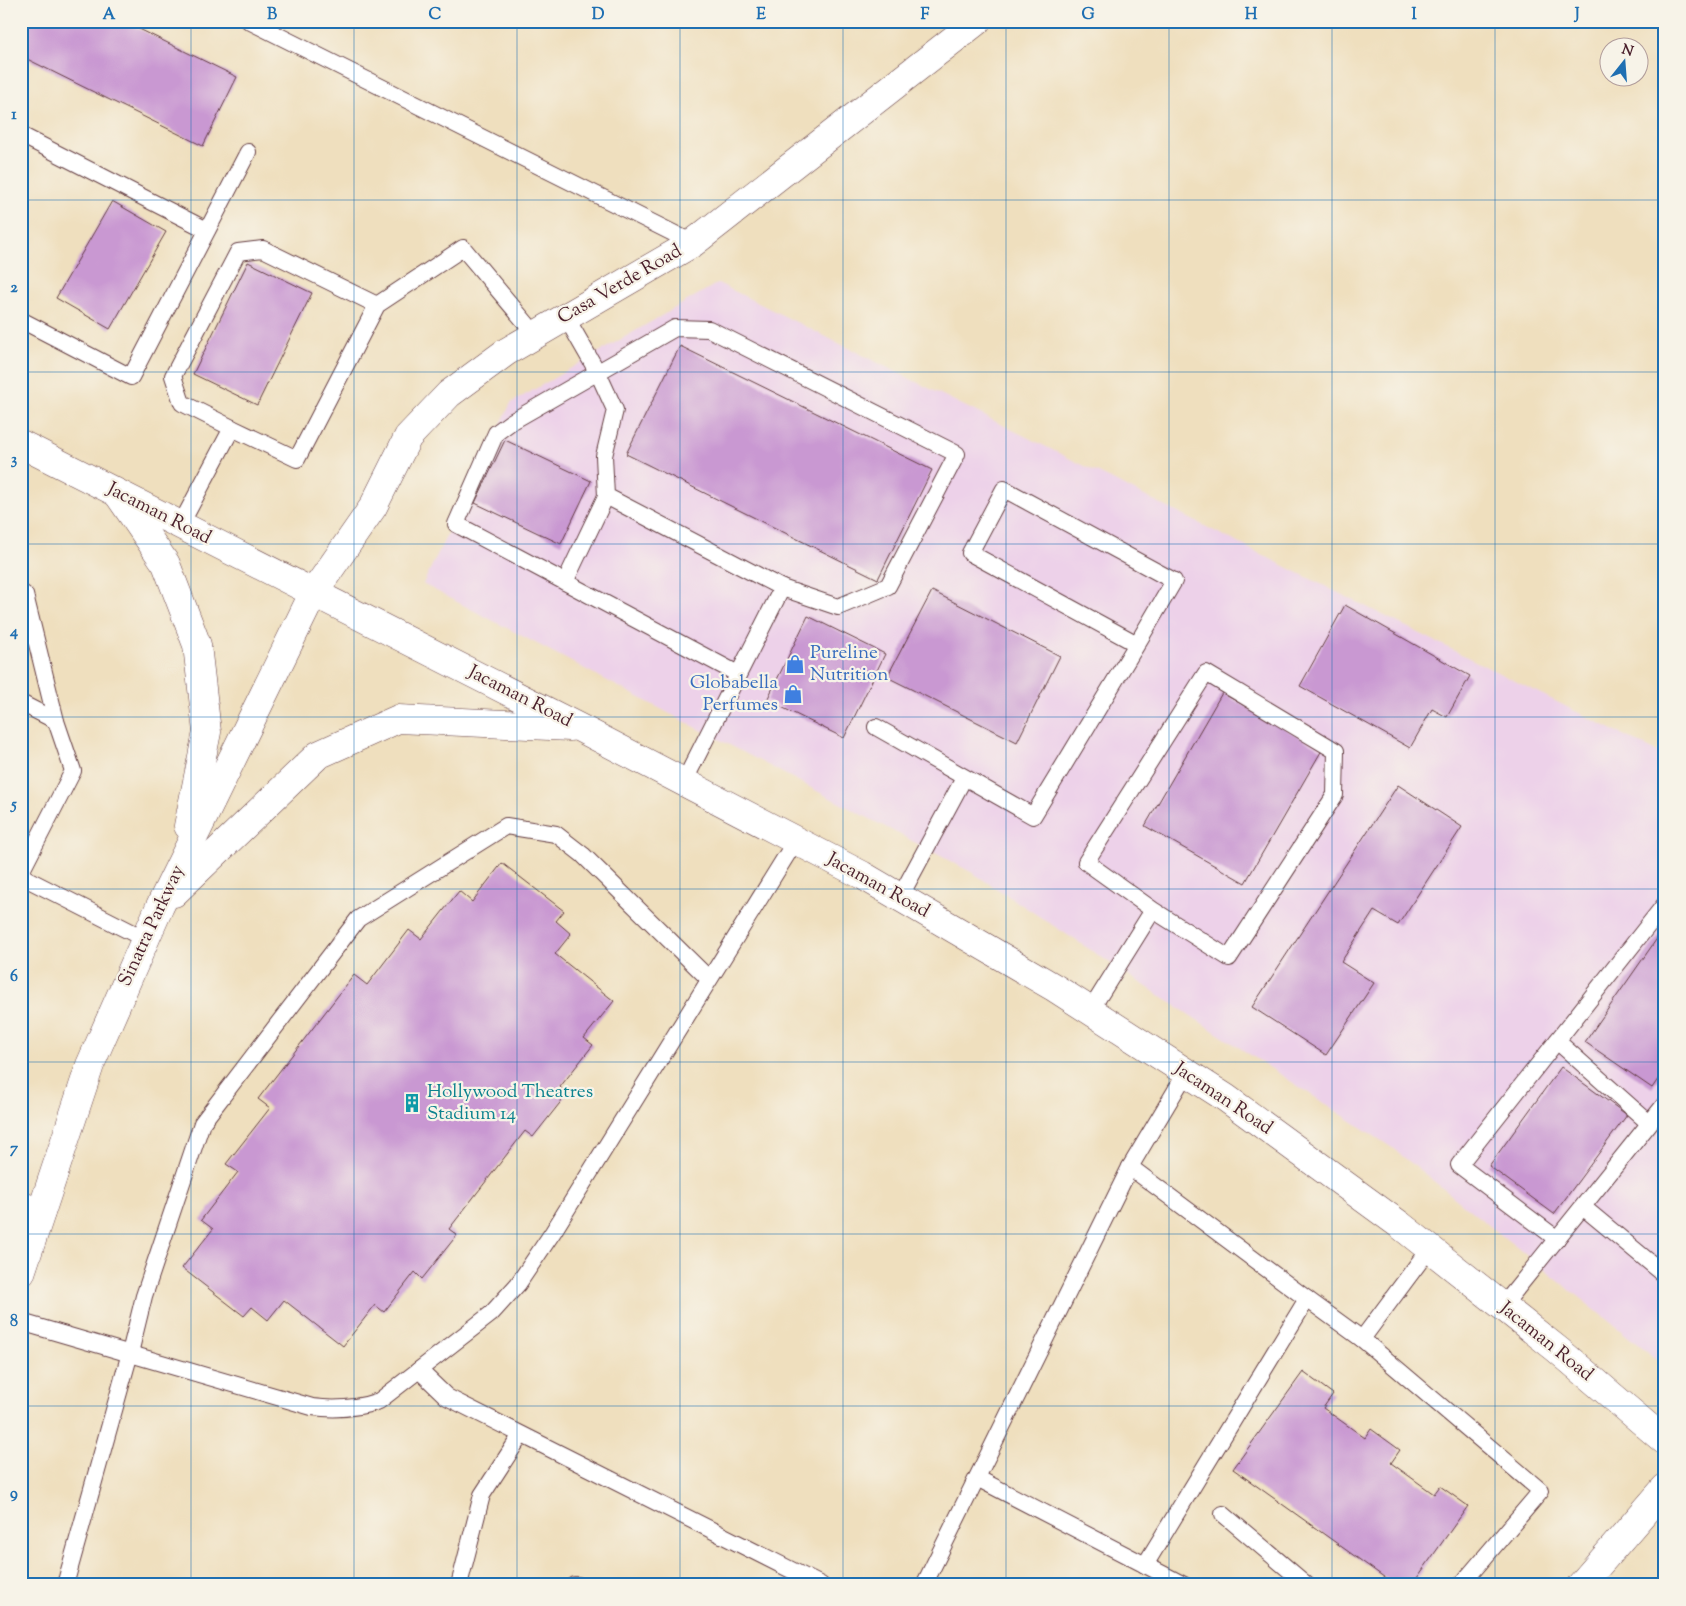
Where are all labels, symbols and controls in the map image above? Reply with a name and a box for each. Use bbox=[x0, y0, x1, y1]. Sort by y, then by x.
text: A bbox=[103, 4, 116, 27]
text: B bbox=[267, 4, 277, 27]
text: C bbox=[429, 4, 442, 27]
text: D bbox=[592, 4, 605, 27]
text: E bbox=[756, 4, 766, 27]
text: F bbox=[921, 4, 930, 27]
text: G bbox=[1081, 4, 1095, 27]
text: H bbox=[1245, 4, 1258, 27]
text: I bbox=[1411, 4, 1417, 27]
text: J bbox=[1573, 4, 1580, 27]
north arrow bbox=[1598, 38, 1648, 88]
text: N bbox=[1619, 40, 1635, 63]
text: 1 bbox=[11, 104, 17, 127]
street label: Casa Verde Road bbox=[553, 238, 687, 332]
text: 2 bbox=[10, 277, 18, 300]
text: 3 bbox=[11, 449, 18, 472]
street label: Jacaman Road bbox=[101, 476, 216, 552]
text: 4 bbox=[9, 621, 18, 644]
place label: Pureline Nutrition bbox=[810, 640, 888, 689]
shop icon: Pureline Nutrition bbox=[784, 653, 806, 675]
street label: Jacaman Road bbox=[462, 659, 577, 735]
place label: Globabella Perfumes bbox=[690, 670, 778, 719]
shop icon: Globabella Perfumes bbox=[782, 683, 804, 705]
text: 5 bbox=[9, 794, 17, 817]
street label: Jacaman Road bbox=[821, 846, 935, 926]
street label: Sinatra Parkway bbox=[112, 860, 192, 991]
text: 6 bbox=[10, 966, 18, 989]
street label: Jacaman Road bbox=[1167, 1055, 1278, 1142]
place label: Hollywood Theatres Stadium 14 bbox=[427, 1079, 593, 1128]
building icon: Hollywood Theatres Stadium 14 bbox=[401, 1092, 423, 1114]
text: 7 bbox=[10, 1138, 19, 1161]
street label: Jacaman Road bbox=[1493, 1295, 1599, 1388]
text: 8 bbox=[10, 1311, 18, 1334]
text: 9 bbox=[10, 1483, 18, 1506]

